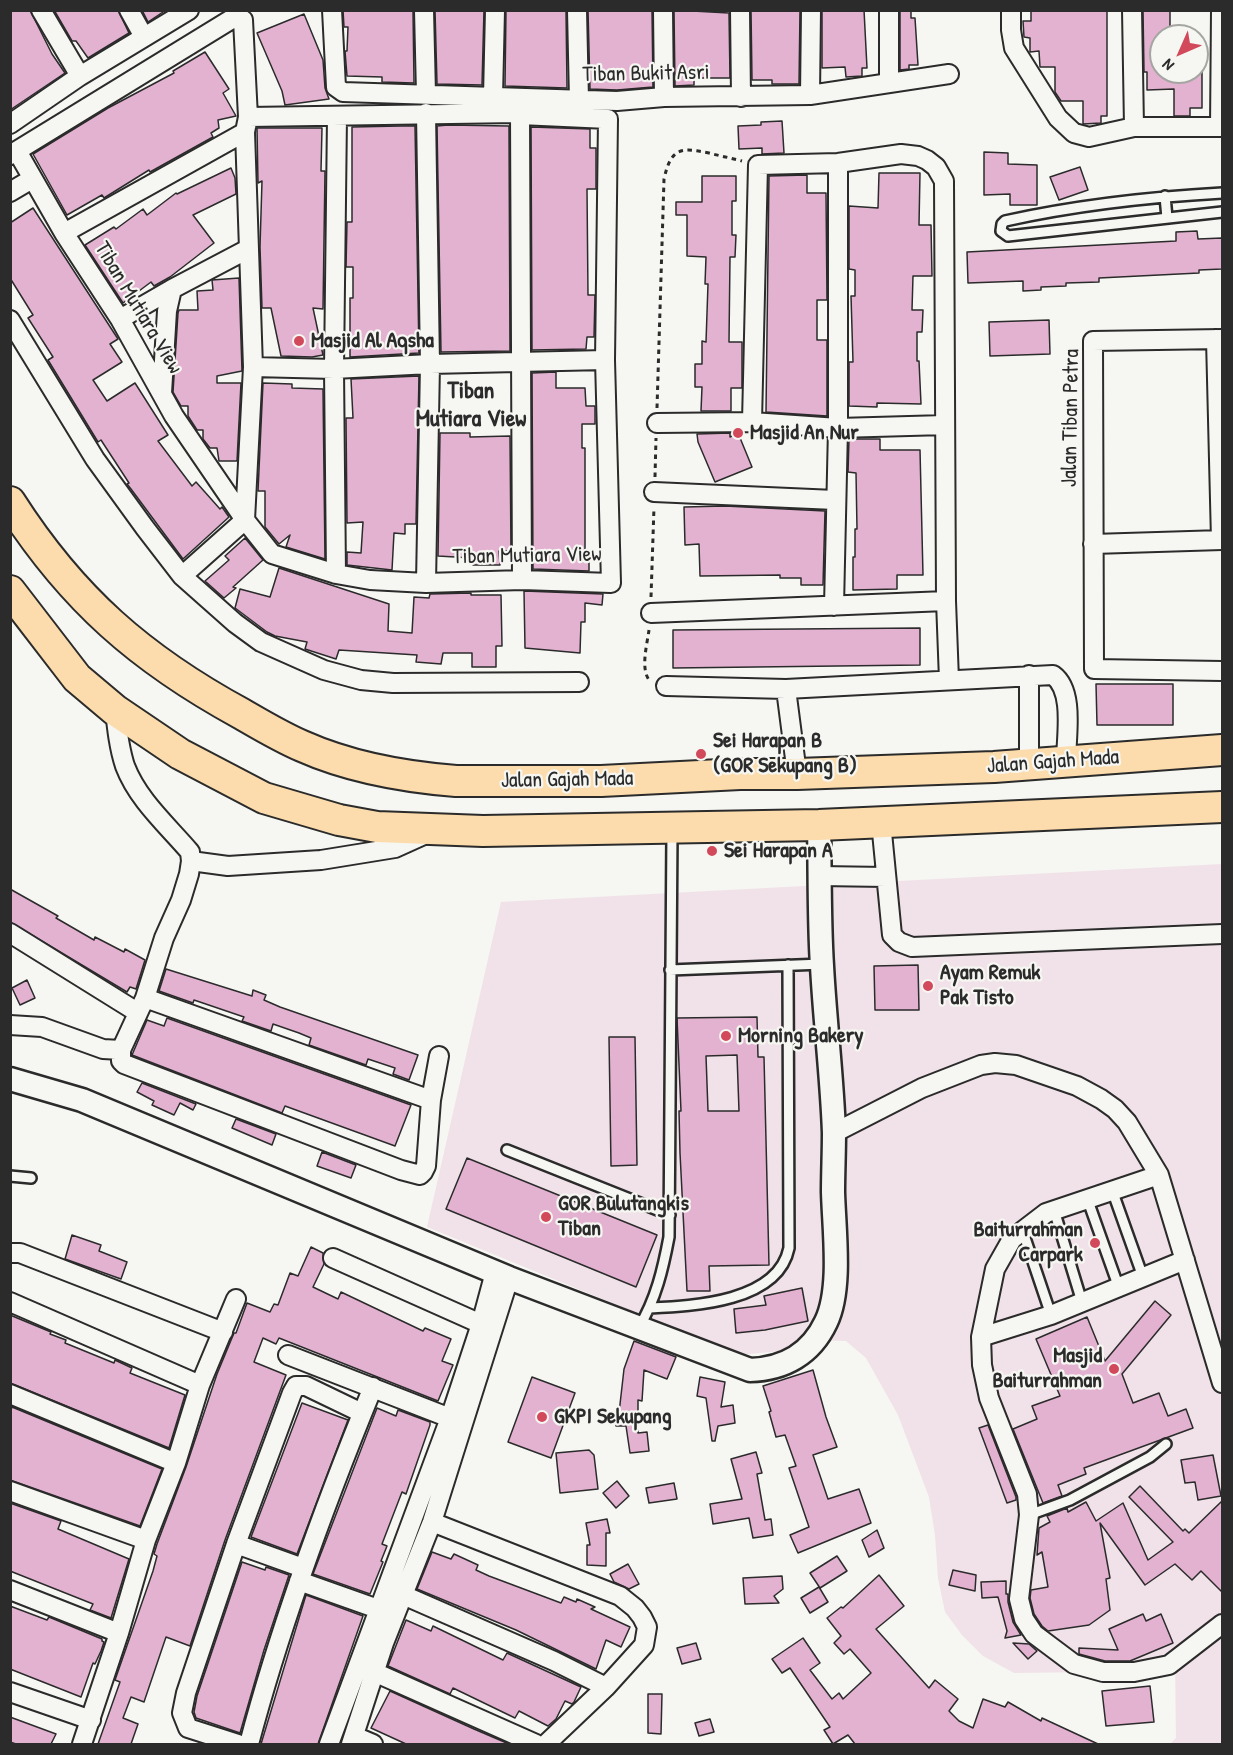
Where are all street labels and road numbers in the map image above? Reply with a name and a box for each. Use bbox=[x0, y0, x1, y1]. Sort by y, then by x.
street label: Tiban Bukit Asri bbox=[582, 60, 710, 88]
street label: Tiban Mutiara View bbox=[88, 237, 188, 379]
street label: Jalan Tiban Petra bbox=[1057, 349, 1085, 487]
street label: Tiban Mutiara View bbox=[452, 541, 602, 571]
street label: Jalan Gajah Mada bbox=[986, 744, 1120, 780]
street label: Jalan Gajah Mada bbox=[501, 766, 633, 794]

